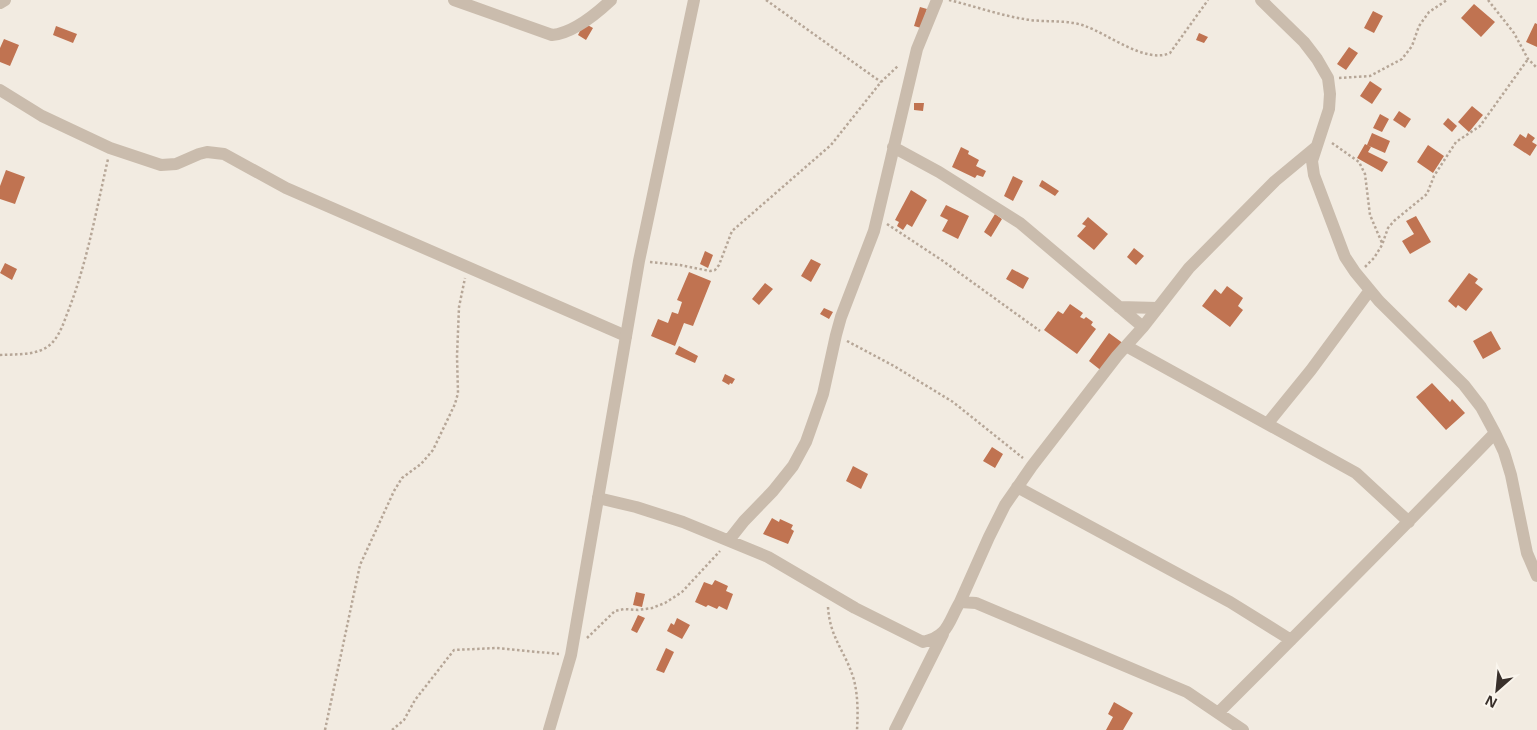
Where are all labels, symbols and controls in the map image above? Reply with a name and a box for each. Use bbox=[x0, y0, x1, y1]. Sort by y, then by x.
north arrow bbox=[1472, 665, 1522, 715]
text: N bbox=[1481, 691, 1500, 713]

